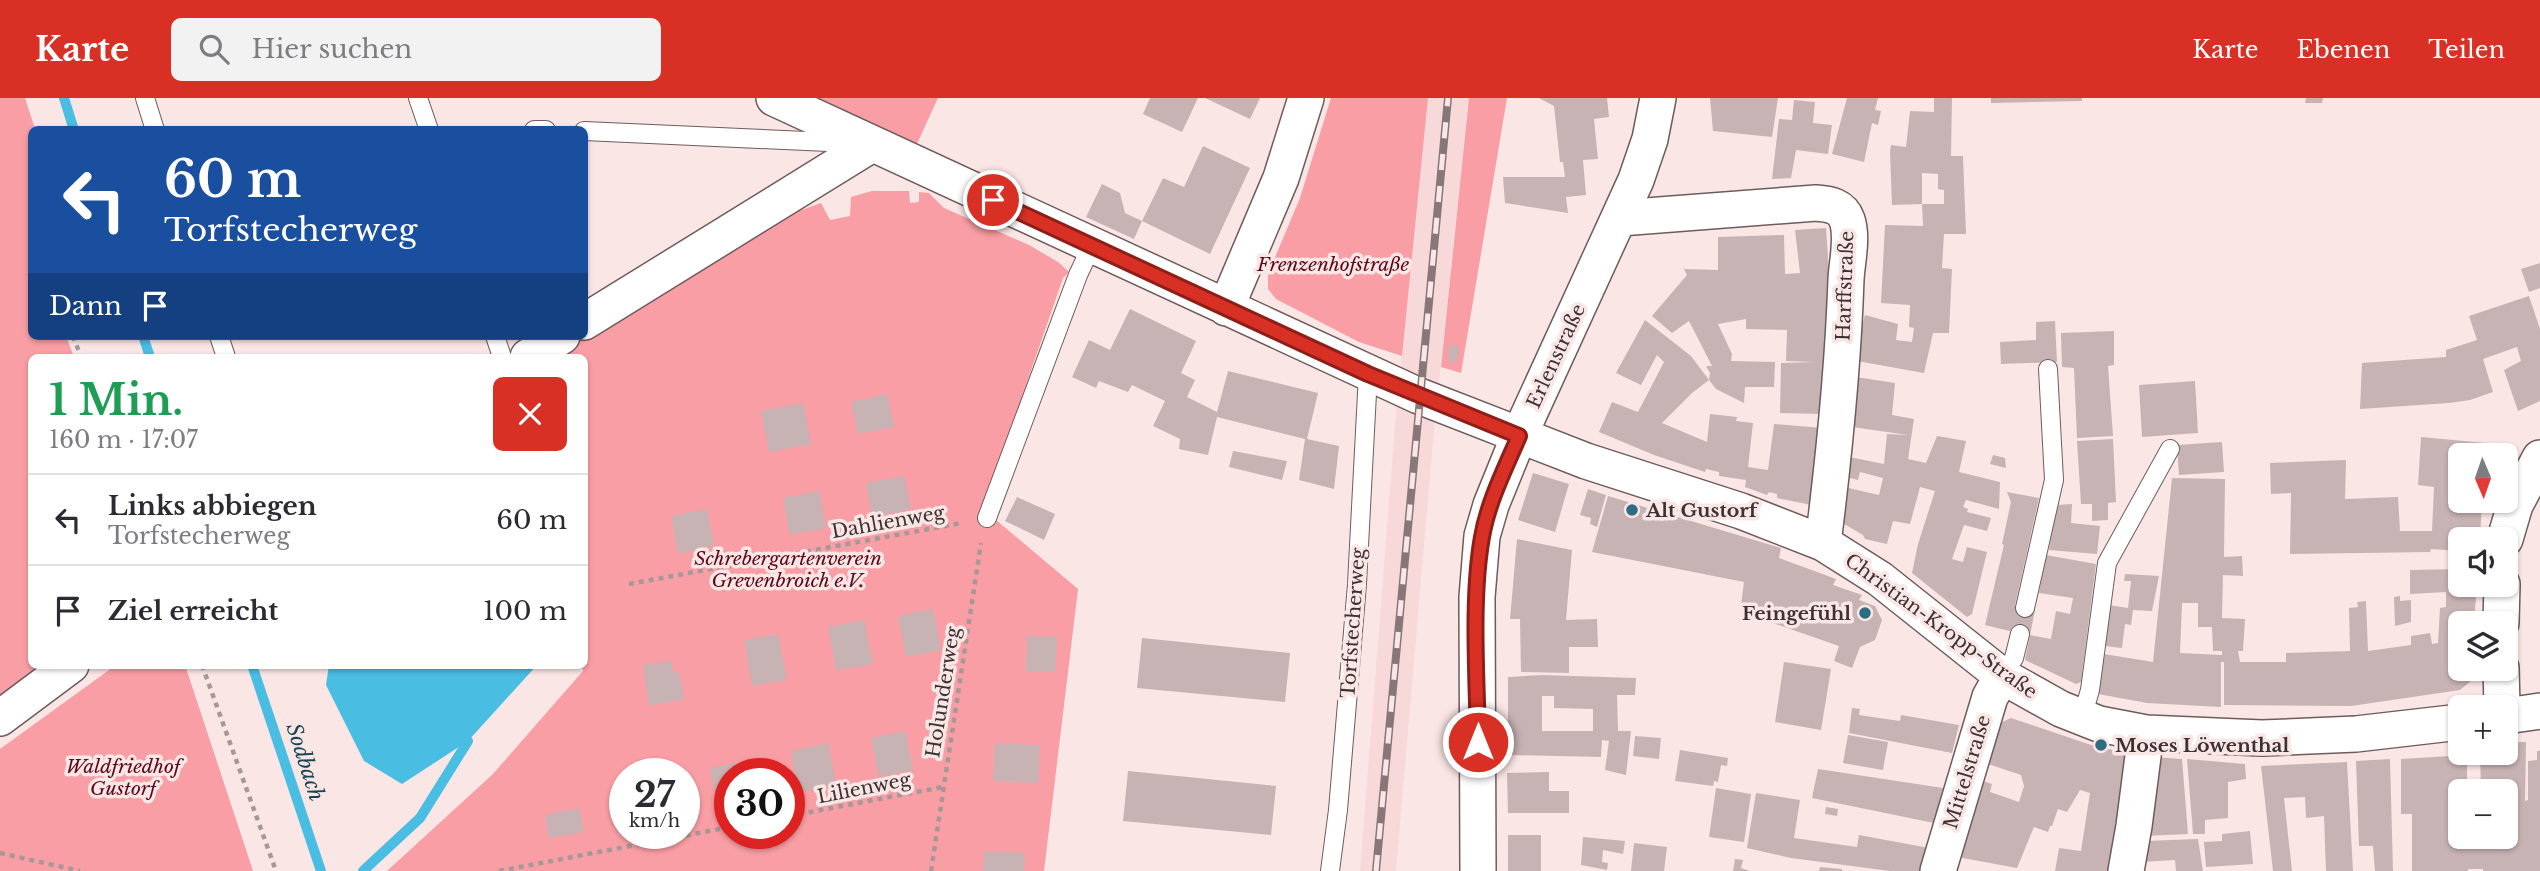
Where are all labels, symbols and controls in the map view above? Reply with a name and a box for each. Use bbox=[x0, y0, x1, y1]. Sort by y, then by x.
search box bbox=[171, 18, 661, 81]
text: Karte bbox=[35, 29, 129, 70]
icon: search bbox=[195, 30, 233, 68]
text: Hier suchen bbox=[251, 33, 412, 65]
text: Karte bbox=[2192, 35, 2259, 64]
text: Ebenen bbox=[2297, 35, 2390, 64]
text: Teilen bbox=[2428, 35, 2505, 64]
text: 60 m bbox=[164, 149, 301, 210]
icon: left bbox=[49, 154, 140, 245]
pin bbox=[963, 170, 1023, 230]
icon: arrive bbox=[974, 181, 1012, 219]
text: Torfstecherweg bbox=[164, 210, 417, 250]
street label: Harffstraße bbox=[1832, 230, 1858, 342]
park label: Frenzenhofstraße bbox=[1256, 253, 1409, 276]
icon: arrive bbox=[136, 287, 174, 325]
text: Dann bbox=[49, 290, 122, 322]
street label: Erlenstraße bbox=[1522, 300, 1590, 412]
text: 1 Min. bbox=[49, 374, 183, 426]
button: close bbox=[493, 377, 567, 451]
text: 160 m · 17:07 bbox=[49, 426, 198, 454]
north arrow bbox=[2448, 443, 2518, 513]
map controls bbox=[2448, 443, 2518, 849]
text: Links abbiegen bbox=[108, 490, 317, 522]
place label: Alt Gustorf bbox=[1645, 499, 1760, 522]
icon: left bbox=[49, 501, 87, 539]
street label: Dahlienweg bbox=[830, 501, 947, 543]
marker: Alt Gustorf bbox=[1624, 502, 1640, 518]
text: 60 m bbox=[496, 504, 567, 536]
text: Torfstecherweg bbox=[108, 522, 290, 550]
button: sound bbox=[2448, 527, 2518, 597]
park label: Schrebergartenverein Grevenbroich e.V. bbox=[694, 547, 882, 592]
street label: Torfstecherweg bbox=[1336, 547, 1370, 699]
street label: Christian-Kropp-Straße bbox=[1840, 549, 2042, 703]
icon: arrive bbox=[49, 592, 87, 630]
text: Ziel erreicht bbox=[108, 595, 278, 627]
text: 100 m bbox=[483, 595, 567, 627]
place label: Feingefühl bbox=[1742, 602, 1851, 625]
marker: Feingefühl bbox=[1857, 605, 1873, 621]
button: layers bbox=[2448, 611, 2518, 681]
street label: Holunderweg bbox=[921, 624, 965, 759]
button: + bbox=[2448, 695, 2518, 765]
position arrow bbox=[1441, 705, 1515, 779]
street label: Mittelstraße bbox=[1939, 712, 1995, 832]
water label: Sodbach bbox=[280, 720, 330, 804]
place label: Moses Löwenthal bbox=[2115, 734, 2289, 757]
marker: Moses Löwenthal bbox=[2093, 737, 2109, 753]
park label: Waldfriedhof Gustorf bbox=[66, 755, 185, 800]
speed limit sign: 30 bbox=[714, 758, 805, 849]
street label: Lilienweg bbox=[815, 768, 913, 808]
text: 27 bbox=[634, 773, 675, 816]
button: − bbox=[2448, 779, 2518, 849]
text: km/h bbox=[629, 810, 680, 832]

